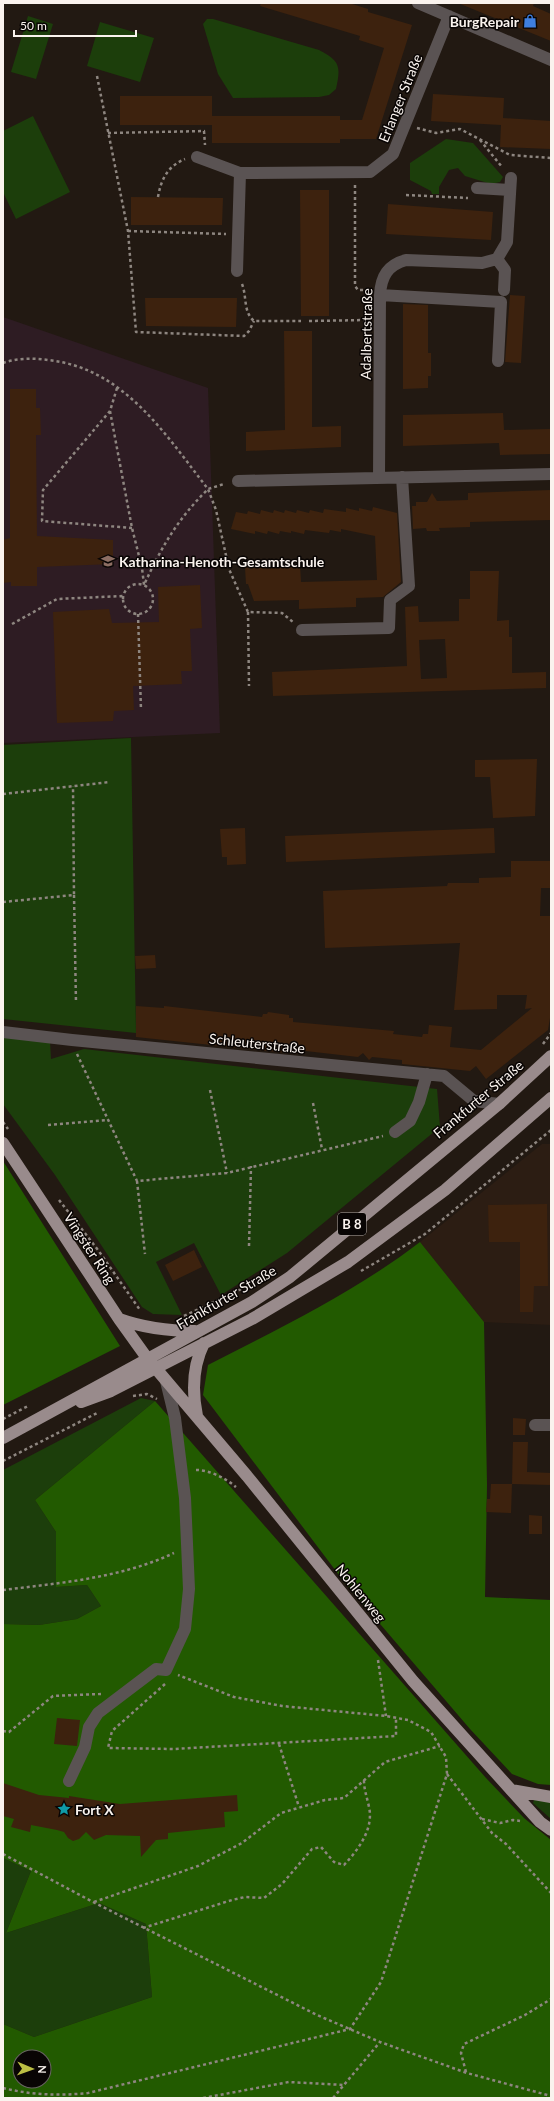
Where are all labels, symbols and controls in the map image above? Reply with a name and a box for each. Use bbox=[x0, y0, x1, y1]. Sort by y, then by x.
scale bar bbox=[14, 12, 136, 38]
place label: BurgRepair bbox=[450, 13, 520, 30]
shop icon: BurgRepair bbox=[522, 13, 538, 29]
text: 50 m bbox=[20, 18, 47, 33]
street label: Erlanger Straße bbox=[375, 51, 425, 145]
street label: Adalbertstraße bbox=[357, 288, 375, 380]
school or university icon: Katharina-Henoth-Gesamtschule bbox=[100, 553, 116, 569]
place label: Katharina-Henoth-Gesamtschule bbox=[119, 553, 325, 570]
street label: Schleuterstraße bbox=[208, 1030, 306, 1056]
street label: Frankfurter Straße bbox=[429, 1056, 527, 1142]
street label: Vingster Ring bbox=[61, 1209, 119, 1287]
road number: B 8 bbox=[338, 1213, 366, 1235]
street label: Frankfurter Straße bbox=[173, 1262, 279, 1332]
street label: Nohlenweg bbox=[332, 1560, 390, 1626]
place icon: Fort X bbox=[56, 1801, 72, 1817]
place label: Fort X bbox=[75, 1801, 114, 1818]
north arrow bbox=[12, 2049, 52, 2089]
text: N bbox=[36, 2065, 49, 2074]

